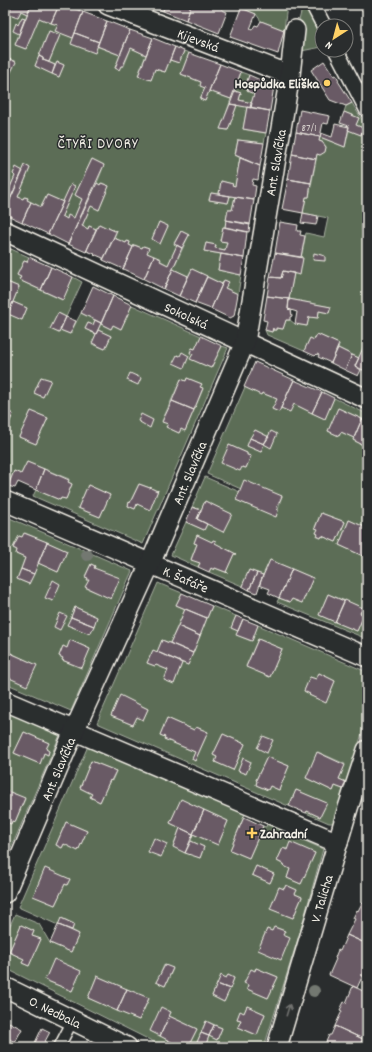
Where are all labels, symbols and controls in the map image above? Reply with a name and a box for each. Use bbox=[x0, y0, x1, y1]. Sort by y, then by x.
north arrow bbox=[314, 18, 354, 58]
street label: Kijevská bbox=[174, 25, 222, 59]
text: N bbox=[322, 36, 336, 53]
place label: Hospůdka Eliška bbox=[235, 75, 320, 95]
marker: Hospůdka Eliška bbox=[322, 78, 332, 88]
house number: 87/1 bbox=[301, 120, 317, 137]
street label: Ant. Slavíčka bbox=[262, 128, 293, 198]
district label: ČTYŘI DVORY bbox=[57, 134, 139, 156]
street label: Sokolská bbox=[160, 298, 211, 336]
street label: Ant. Slavíčka bbox=[169, 438, 214, 508]
street label: K. Šafáře bbox=[159, 562, 211, 599]
street label: Ant. Slavíčka bbox=[37, 734, 82, 804]
place label: Zahradní bbox=[260, 825, 308, 845]
marker: Zahradní bbox=[247, 828, 257, 838]
street label: V. Talicha bbox=[306, 872, 340, 925]
street label: O. Nedbala bbox=[25, 992, 84, 1035]
one-way arrow bbox=[285, 1003, 292, 1016]

